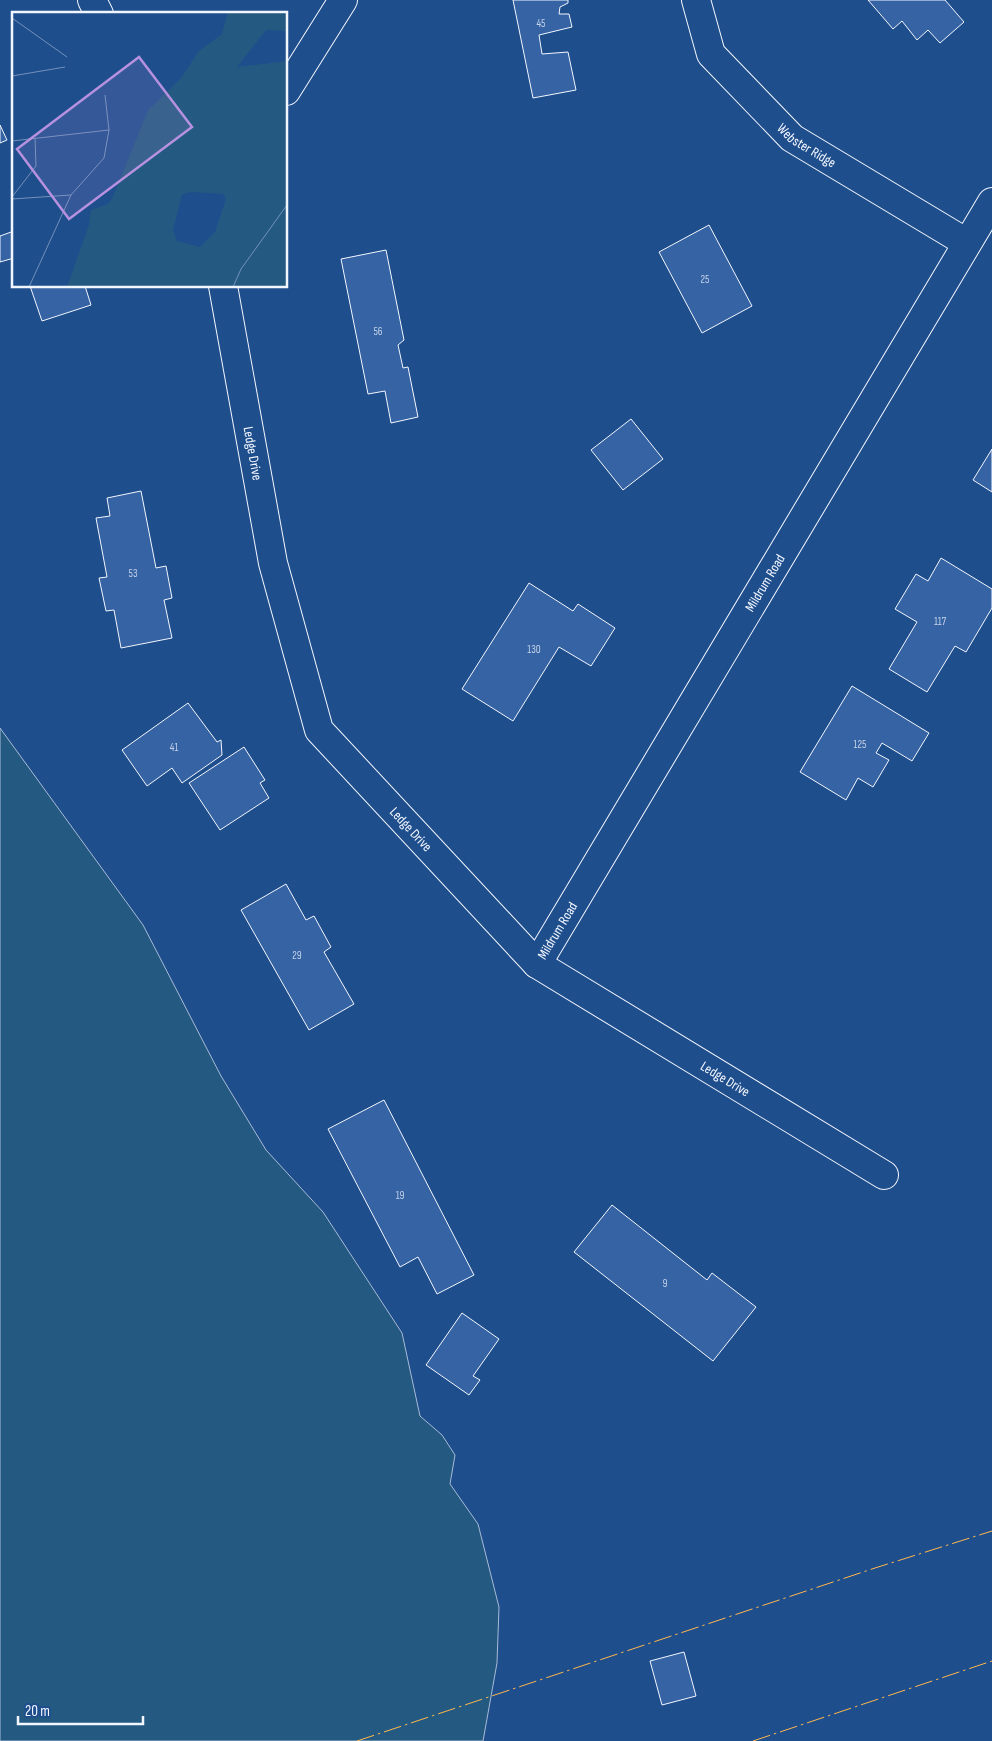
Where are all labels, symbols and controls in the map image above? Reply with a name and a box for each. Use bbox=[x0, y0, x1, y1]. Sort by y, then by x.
inset map bbox=[12, 12, 288, 288]
house number: 45 bbox=[536, 17, 546, 30]
street label: Webster Ridge bbox=[773, 120, 839, 171]
house number: 25 bbox=[701, 273, 709, 286]
house number: 56 bbox=[373, 325, 383, 338]
street label: Ledge Drive bbox=[240, 425, 266, 482]
street label: Mildrum Road bbox=[741, 551, 789, 615]
house number: 53 bbox=[128, 567, 138, 580]
house number: 117 bbox=[934, 615, 947, 628]
house number: 130 bbox=[527, 643, 541, 656]
house number: 125 bbox=[854, 738, 866, 751]
house number: 41 bbox=[170, 741, 178, 754]
street label: Ledge Drive bbox=[386, 804, 436, 855]
street label: Mildrum Road bbox=[534, 899, 581, 963]
house number: 29 bbox=[292, 949, 302, 962]
street label: Ledge Drive bbox=[697, 1058, 753, 1100]
house number: 19 bbox=[396, 1189, 404, 1202]
house number: 9 bbox=[663, 1277, 668, 1290]
scale bar bbox=[18, 1694, 142, 1726]
text: 20 m bbox=[25, 1702, 50, 1721]

